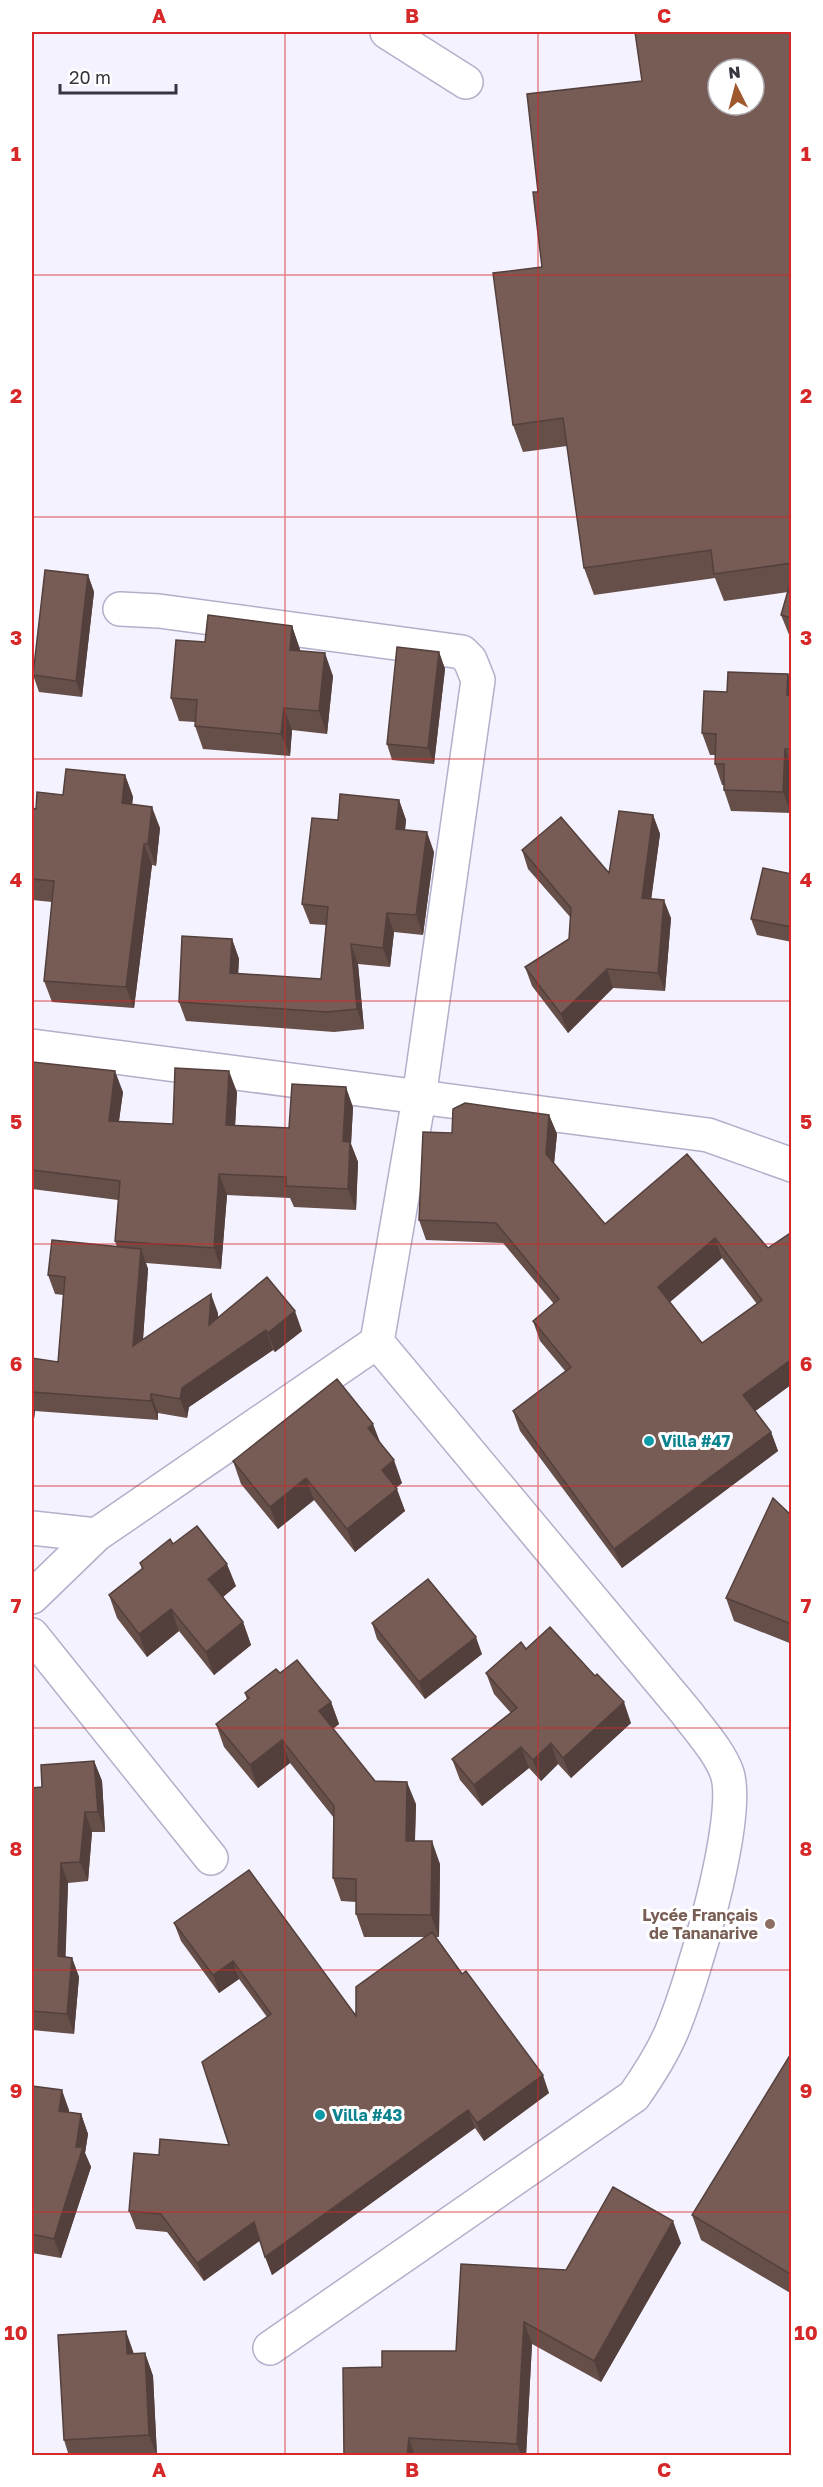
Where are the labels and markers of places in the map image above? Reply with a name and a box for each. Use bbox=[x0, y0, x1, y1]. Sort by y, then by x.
place label: Villa #47 bbox=[661, 1431, 731, 1451]
marker: Villa #47 bbox=[642, 1434, 656, 1448]
place label: Lycée Français de Tananarive bbox=[642, 1905, 758, 1943]
marker: Lycée Français de Tananarive bbox=[763, 1917, 777, 1931]
place label: Villa #43 bbox=[332, 2105, 403, 2125]
marker: Villa #43 bbox=[313, 2108, 327, 2122]

